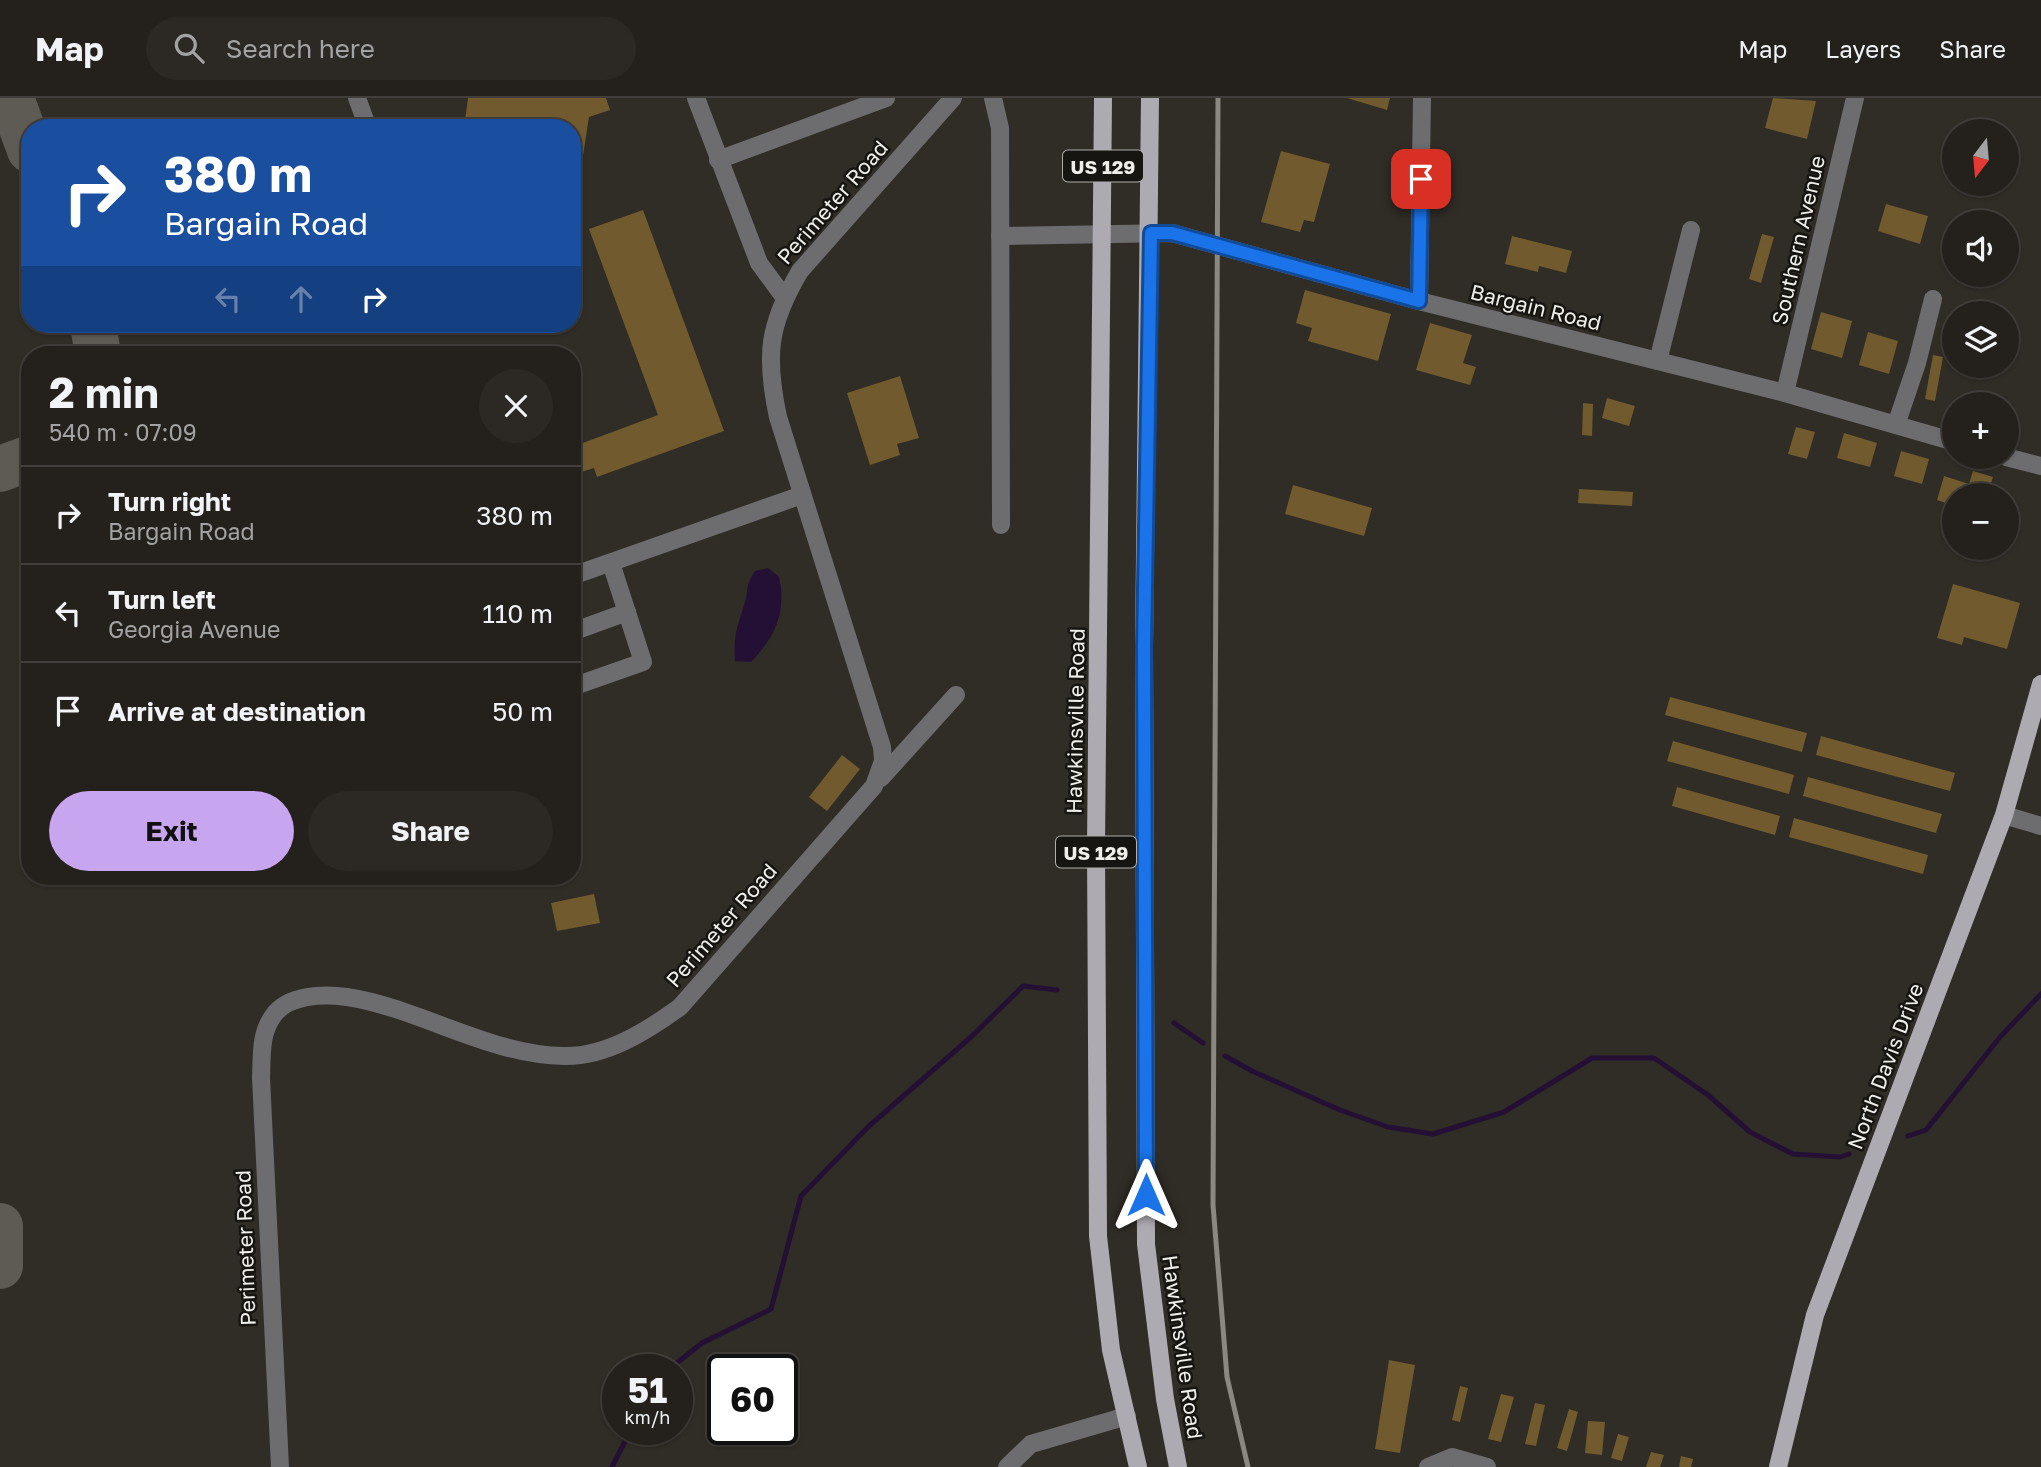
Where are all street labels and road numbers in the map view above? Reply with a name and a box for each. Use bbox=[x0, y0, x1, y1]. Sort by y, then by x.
street label: Perimeter Road bbox=[771, 135, 893, 269]
road number: US 129 bbox=[1063, 150, 1143, 181]
street label: Southern Avenue bbox=[1766, 153, 1830, 327]
street label: Bargain Road bbox=[1468, 278, 1604, 336]
street label: Hawkinsville Road bbox=[1060, 628, 1090, 814]
road number: US 129 bbox=[1056, 836, 1136, 867]
street label: Perimeter Road bbox=[660, 858, 782, 992]
street label: North Davis Drive bbox=[1841, 979, 1929, 1153]
street label: Perimeter Road bbox=[229, 1170, 261, 1326]
street label: Hawkinsville Road bbox=[1157, 1253, 1209, 1441]

